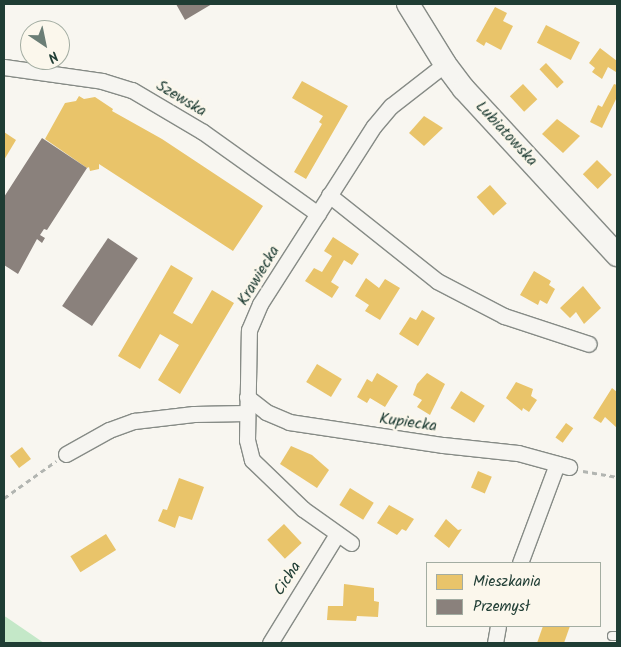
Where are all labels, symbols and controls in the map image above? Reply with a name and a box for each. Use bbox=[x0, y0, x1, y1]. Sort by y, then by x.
north arrow bbox=[20, 20, 70, 70]
text: N bbox=[43, 45, 63, 68]
street label: Szewska bbox=[152, 77, 210, 121]
street label: Lubiatowska bbox=[471, 97, 541, 171]
street label: Krawiecka bbox=[234, 243, 284, 309]
street label: Kupiecka bbox=[378, 409, 438, 437]
street label: Cicha bbox=[270, 558, 306, 600]
legend bbox=[426, 562, 601, 627]
text: Mieszkania bbox=[473, 570, 541, 594]
text: Przemysł bbox=[473, 595, 530, 619]

